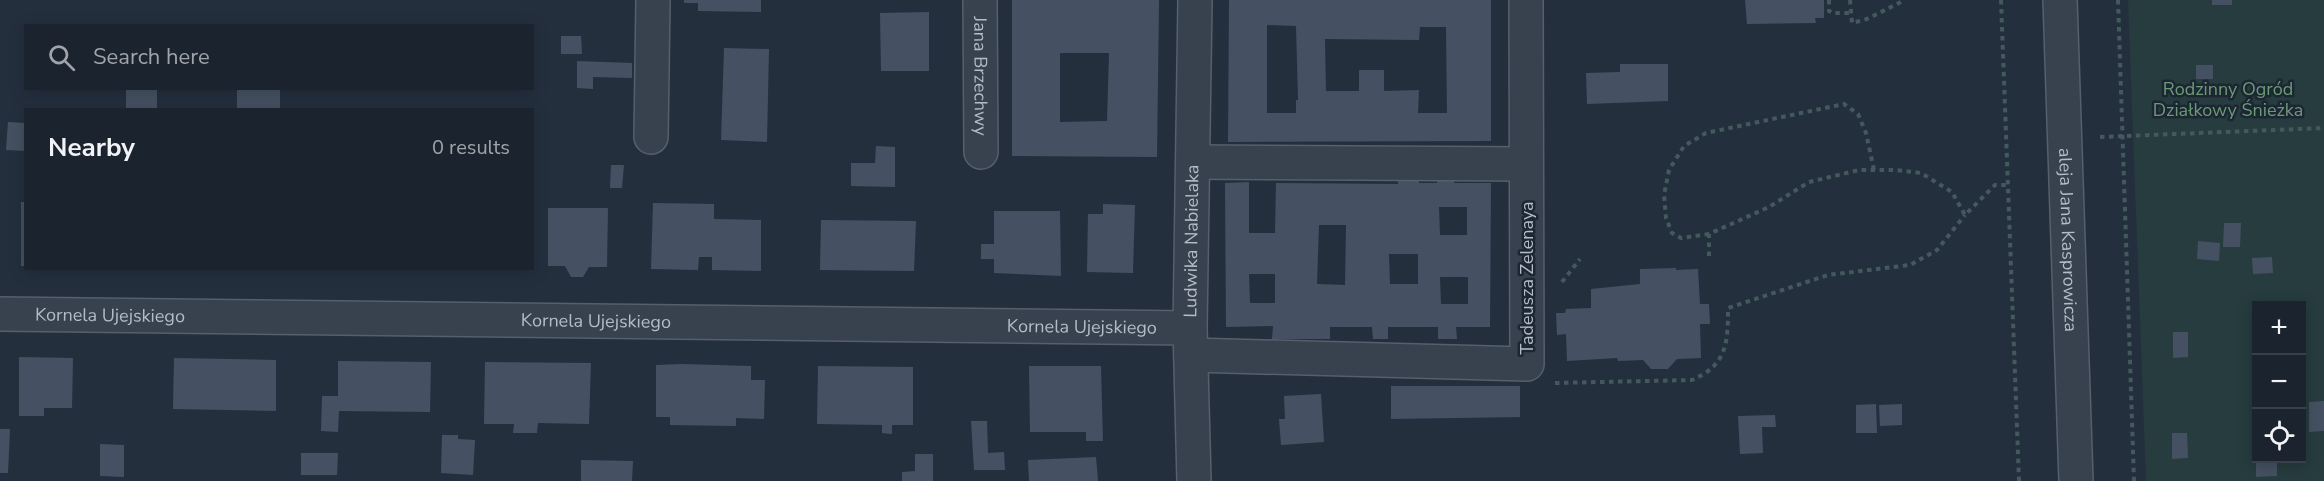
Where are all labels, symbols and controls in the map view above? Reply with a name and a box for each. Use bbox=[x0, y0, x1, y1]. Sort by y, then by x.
street label: Jana Brzechwy bbox=[968, 15, 993, 137]
search box bbox=[24, 24, 534, 90]
icon: search bbox=[45, 41, 78, 74]
text: Search here bbox=[93, 42, 210, 72]
park label: Rodzinny Ogród Działkowy Śnieżka bbox=[2153, 77, 2303, 122]
text: Nearby bbox=[48, 130, 135, 165]
text: 0 results bbox=[432, 134, 510, 161]
street label: aleja Jana Kasprowicza bbox=[2053, 147, 2083, 332]
street label: Ludwika Nabielaka bbox=[1178, 164, 1204, 318]
street label: Tadeusza Zelenaya bbox=[1515, 201, 1539, 355]
map controls bbox=[2252, 301, 2306, 463]
button: + bbox=[2252, 301, 2306, 355]
street label: Kornela Ujejskiego bbox=[35, 302, 185, 328]
street label: Kornela Ujejskiego bbox=[521, 308, 671, 334]
street label: Kornela Ujejskiego bbox=[1007, 314, 1157, 340]
button: − bbox=[2252, 355, 2306, 409]
button: locate bbox=[2252, 409, 2306, 463]

